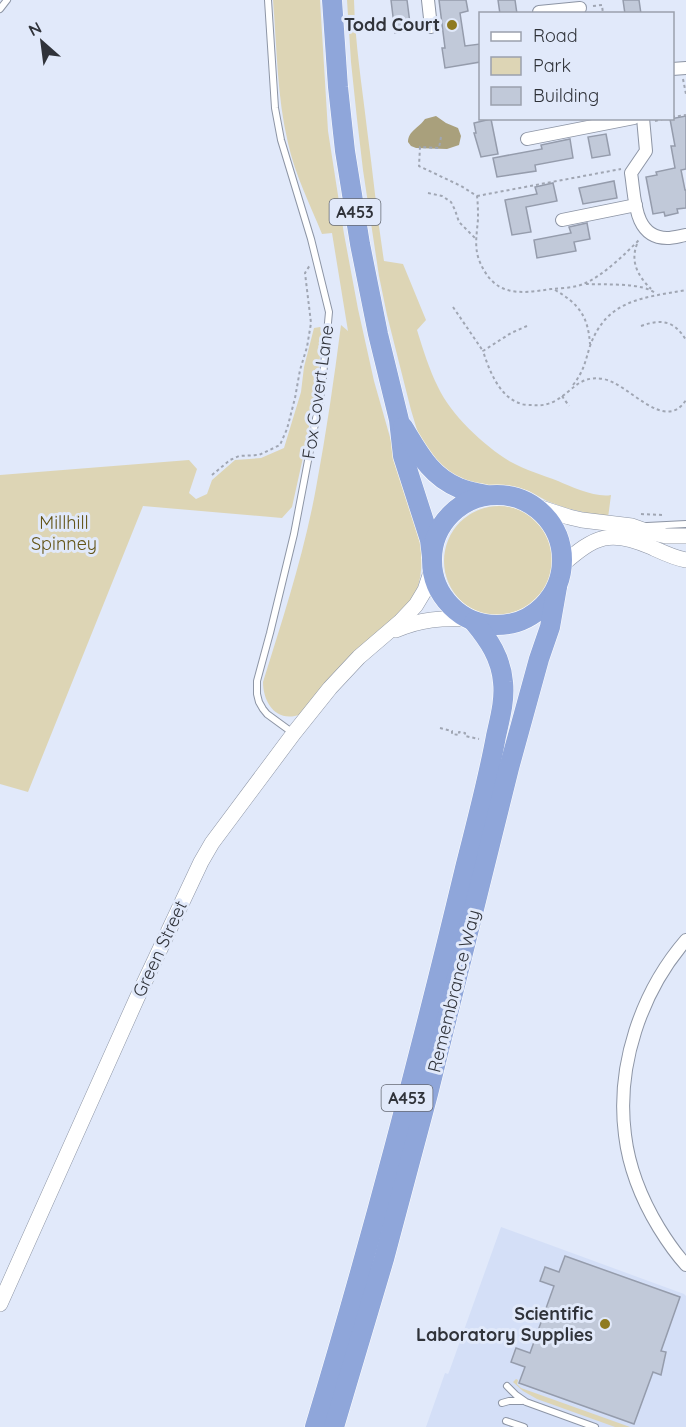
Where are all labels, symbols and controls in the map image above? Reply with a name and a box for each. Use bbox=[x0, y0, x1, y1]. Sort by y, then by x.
north arrow bbox=[12, 12, 72, 72]
legend bbox=[479, 12, 674, 120]
place label: Todd Court bbox=[344, 13, 440, 36]
text: N bbox=[25, 17, 45, 40]
marker: Todd Court bbox=[445, 18, 459, 32]
text: Road bbox=[533, 24, 578, 47]
text: Park bbox=[533, 54, 571, 77]
text: Building bbox=[533, 84, 599, 107]
road number: A453 bbox=[330, 199, 380, 225]
street label: Fox Covert Lane bbox=[297, 323, 338, 461]
park label: Millhill Spinney bbox=[31, 511, 97, 555]
street label: Green Street bbox=[127, 897, 192, 1001]
street label: Remembrance Way bbox=[422, 907, 485, 1075]
road number: A453 bbox=[382, 1085, 432, 1111]
place label: Scientific Laboratory Supplies bbox=[416, 1302, 593, 1346]
marker: Scientific Laboratory Supplies bbox=[598, 1317, 612, 1331]

